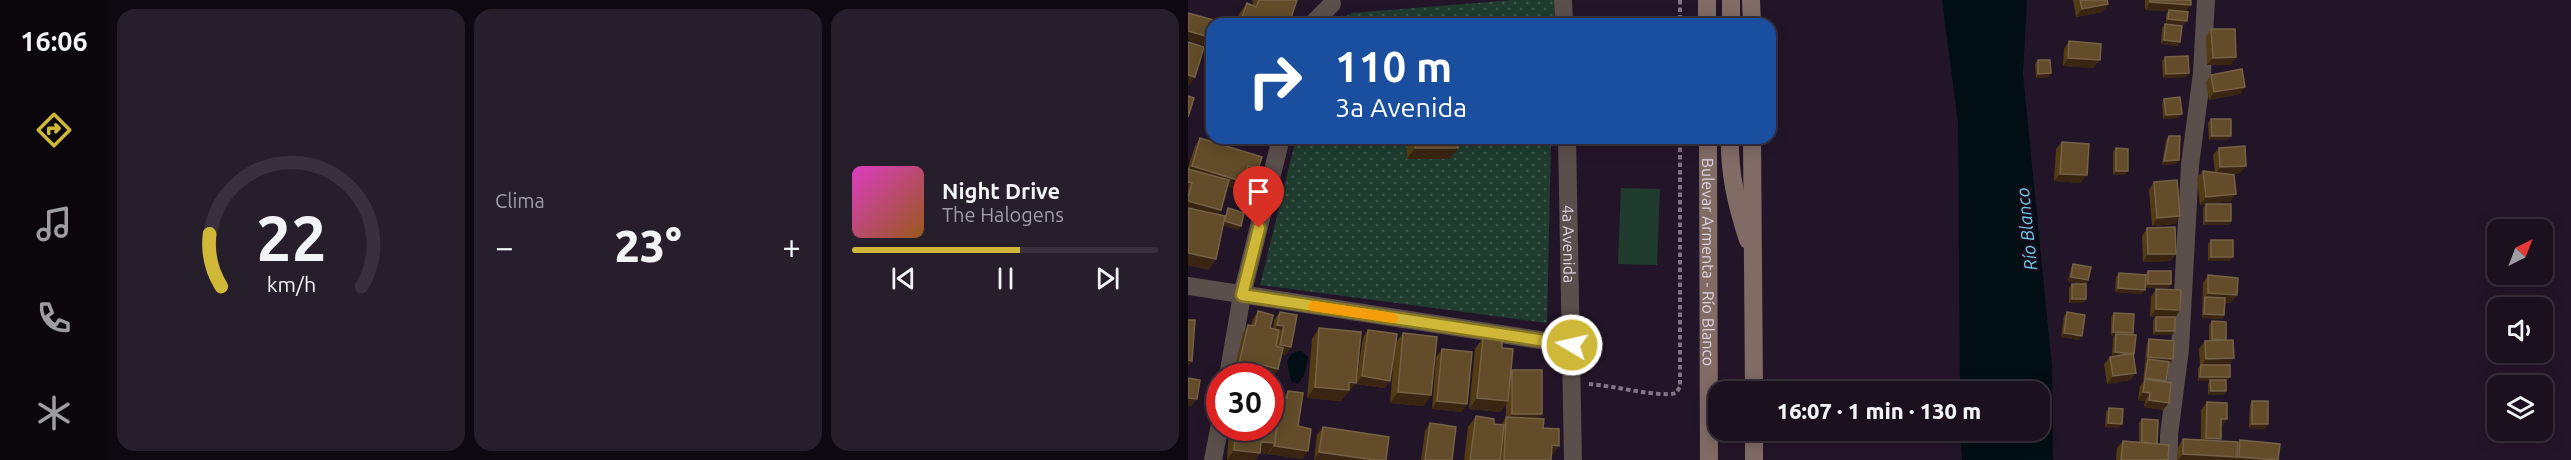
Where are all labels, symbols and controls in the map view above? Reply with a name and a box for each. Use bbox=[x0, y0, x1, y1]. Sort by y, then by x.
text: 16:06 bbox=[20, 26, 88, 56]
icon: right bbox=[1236, 42, 1314, 120]
text: 110 m bbox=[1335, 43, 1452, 90]
text: 3a Avenida bbox=[1335, 92, 1467, 122]
icon: directions bbox=[33, 109, 75, 151]
street label: Bulevar Armenta - Río Blanco bbox=[1699, 158, 1718, 366]
pin bbox=[1233, 166, 1284, 228]
icon: arrive bbox=[1242, 175, 1275, 208]
text: Night Drive bbox=[942, 178, 1060, 203]
water label: Río Blanco bbox=[2012, 186, 2040, 271]
text: Clima bbox=[495, 189, 545, 212]
icon: music bbox=[33, 203, 75, 245]
text: 22 bbox=[256, 203, 326, 273]
text: The Halogens bbox=[942, 203, 1064, 226]
street label: 4a Avenida bbox=[1559, 205, 1579, 283]
north arrow bbox=[2487, 219, 2553, 285]
map controls bbox=[2487, 219, 2553, 441]
text: 23° bbox=[614, 220, 682, 271]
text: − bbox=[495, 228, 514, 265]
text: + bbox=[782, 228, 801, 265]
icon: previous bbox=[887, 262, 920, 295]
icon: pause bbox=[989, 262, 1022, 295]
icon: next bbox=[1091, 262, 1124, 295]
text: km/h bbox=[266, 272, 316, 296]
icon: phone bbox=[33, 297, 75, 339]
button: sound bbox=[2487, 297, 2553, 363]
position arrow bbox=[1540, 313, 1604, 377]
speed limit sign: 30 bbox=[1206, 363, 1284, 441]
button: layers bbox=[2487, 375, 2553, 441]
icon: climate bbox=[33, 392, 75, 434]
text: 16:07 · 1 min · 130 m bbox=[1777, 398, 1981, 423]

